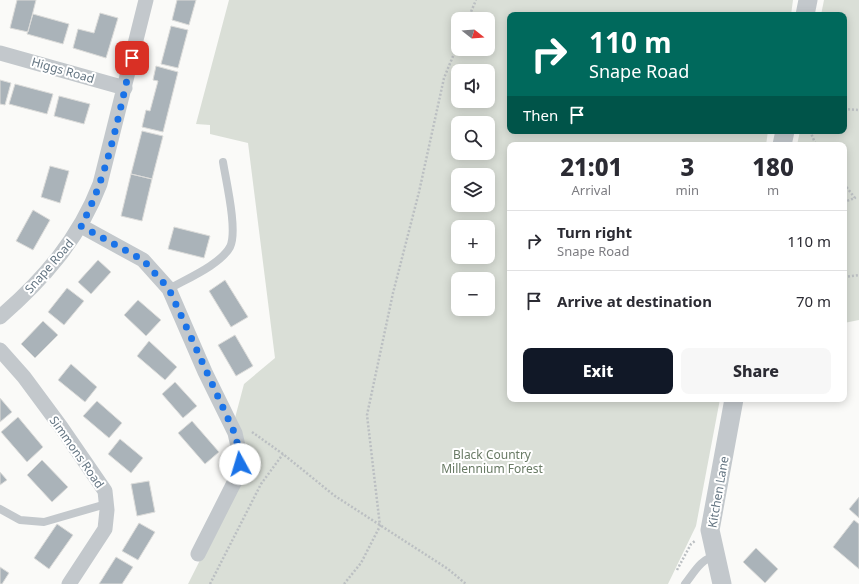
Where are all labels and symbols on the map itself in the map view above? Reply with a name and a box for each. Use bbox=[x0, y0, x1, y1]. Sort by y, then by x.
north arrow bbox=[451, 12, 495, 56]
pin bbox=[115, 41, 149, 75]
street label: Higgs Road bbox=[30, 53, 96, 87]
street label: Snape Road bbox=[21, 235, 77, 297]
street label: Simmons Road bbox=[46, 413, 108, 491]
position arrow bbox=[219, 443, 261, 485]
park label: Black Country Millennium Forest bbox=[441, 446, 544, 477]
street label: Kitchen Lane bbox=[703, 455, 733, 529]

